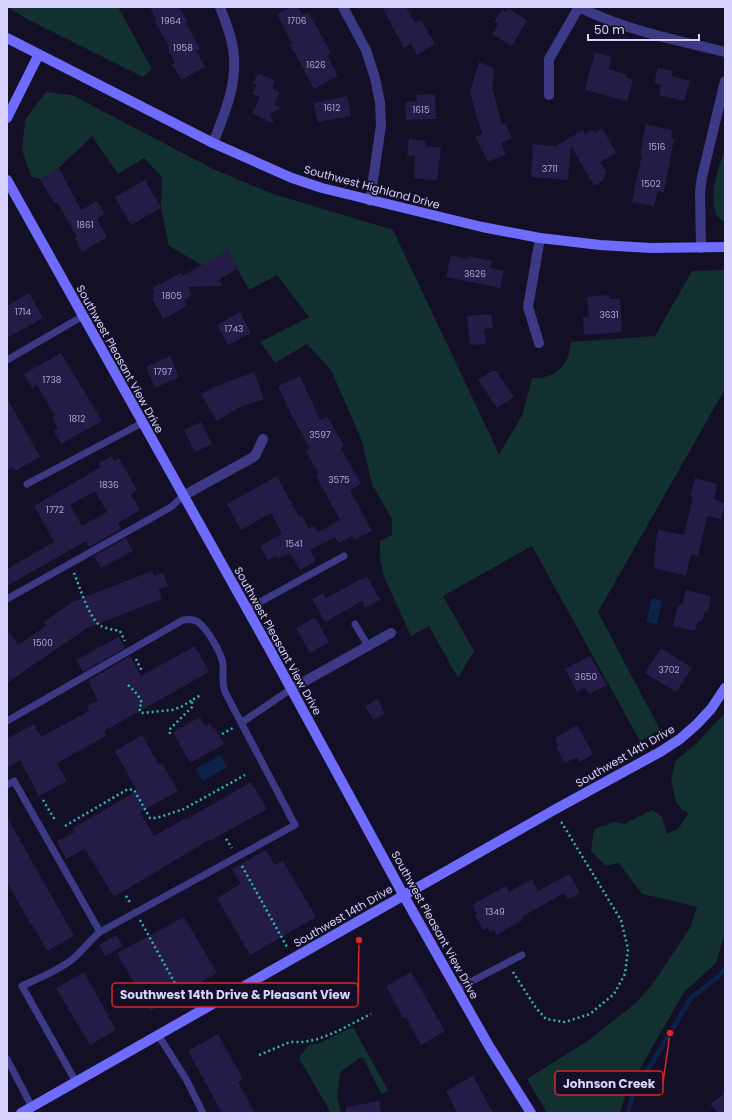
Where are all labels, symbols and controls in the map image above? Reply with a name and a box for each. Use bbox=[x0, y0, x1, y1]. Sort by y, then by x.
house number: 1964 bbox=[161, 15, 181, 27]
house number: 1706 bbox=[287, 15, 307, 27]
scale bar bbox=[588, 16, 699, 42]
text: 50 m bbox=[594, 21, 625, 38]
house number: 1958 bbox=[173, 42, 193, 54]
house number: 1626 bbox=[306, 59, 326, 71]
house number: 1612 bbox=[324, 102, 340, 114]
house number: 1615 bbox=[412, 104, 430, 116]
house number: 1516 bbox=[648, 141, 666, 153]
street label: Southwest Highland Drive bbox=[302, 161, 442, 213]
house number: 3711 bbox=[542, 163, 558, 175]
house number: 1502 bbox=[641, 178, 661, 190]
house number: 1861 bbox=[76, 219, 94, 231]
house number: 3626 bbox=[464, 268, 486, 280]
street label: Southwest Pleasant View Drive bbox=[72, 282, 168, 436]
house number: 1805 bbox=[162, 290, 182, 302]
house number: 1714 bbox=[15, 306, 32, 318]
house number: 3631 bbox=[599, 309, 619, 321]
house number: 1743 bbox=[225, 323, 243, 335]
house number: 1797 bbox=[154, 366, 172, 378]
house number: 1738 bbox=[43, 374, 62, 386]
house number: 1812 bbox=[69, 413, 85, 425]
house number: 3597 bbox=[309, 429, 331, 441]
house number: 3575 bbox=[328, 474, 350, 486]
house number: 1836 bbox=[99, 479, 119, 491]
house number: 1772 bbox=[46, 504, 64, 516]
house number: 1541 bbox=[285, 538, 303, 550]
street label: Southwest Pleasant View Drive bbox=[230, 564, 326, 718]
house number: 1500 bbox=[33, 637, 53, 649]
house number: 3702 bbox=[658, 664, 680, 676]
house number: 3650 bbox=[575, 671, 598, 683]
street label: Southwest 14th Drive bbox=[572, 721, 678, 791]
street label: Southwest Pleasant View Drive bbox=[387, 848, 483, 1002]
street label: Southwest 14th Drive bbox=[290, 881, 396, 951]
house number: 1349 bbox=[485, 906, 505, 918]
callout: Southwest 14th Drive & Pleasant View bbox=[112, 983, 358, 1007]
text: Southwest 14th Drive & Pleasant View bbox=[120, 986, 351, 1003]
callout: Johnson Creek bbox=[555, 1071, 663, 1095]
text: Johnson Creek bbox=[563, 1075, 656, 1092]

